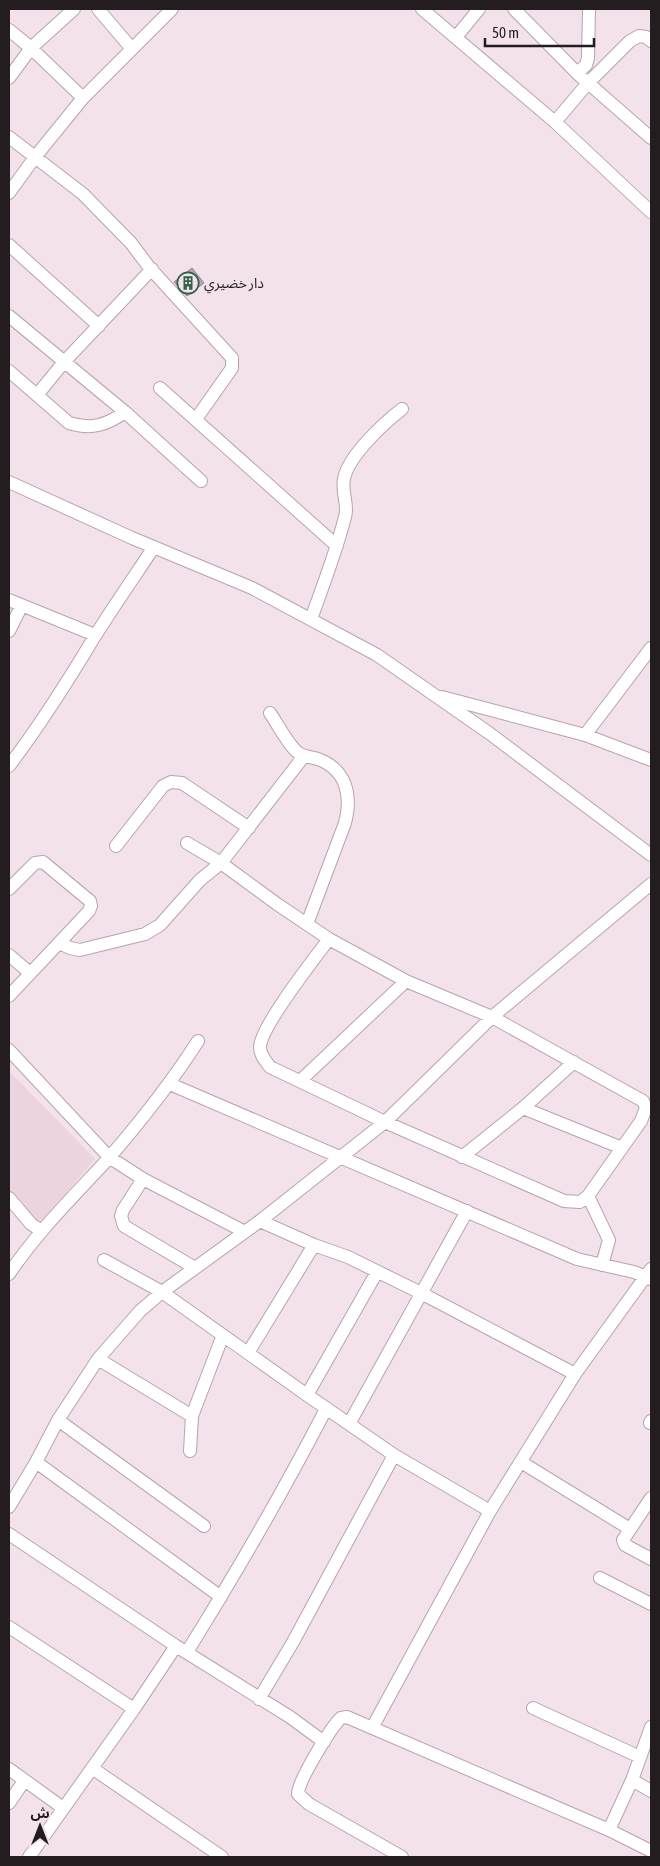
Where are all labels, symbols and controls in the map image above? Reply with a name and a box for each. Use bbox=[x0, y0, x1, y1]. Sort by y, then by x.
scale bar bbox=[485, 15, 594, 47]
text: 50 m bbox=[492, 24, 519, 41]
building icon: دار خضيري bbox=[176, 271, 200, 295]
place label: دار خضيري bbox=[204, 275, 264, 294]
north arrow bbox=[15, 1801, 65, 1851]
text: ش bbox=[30, 1805, 50, 1821]

